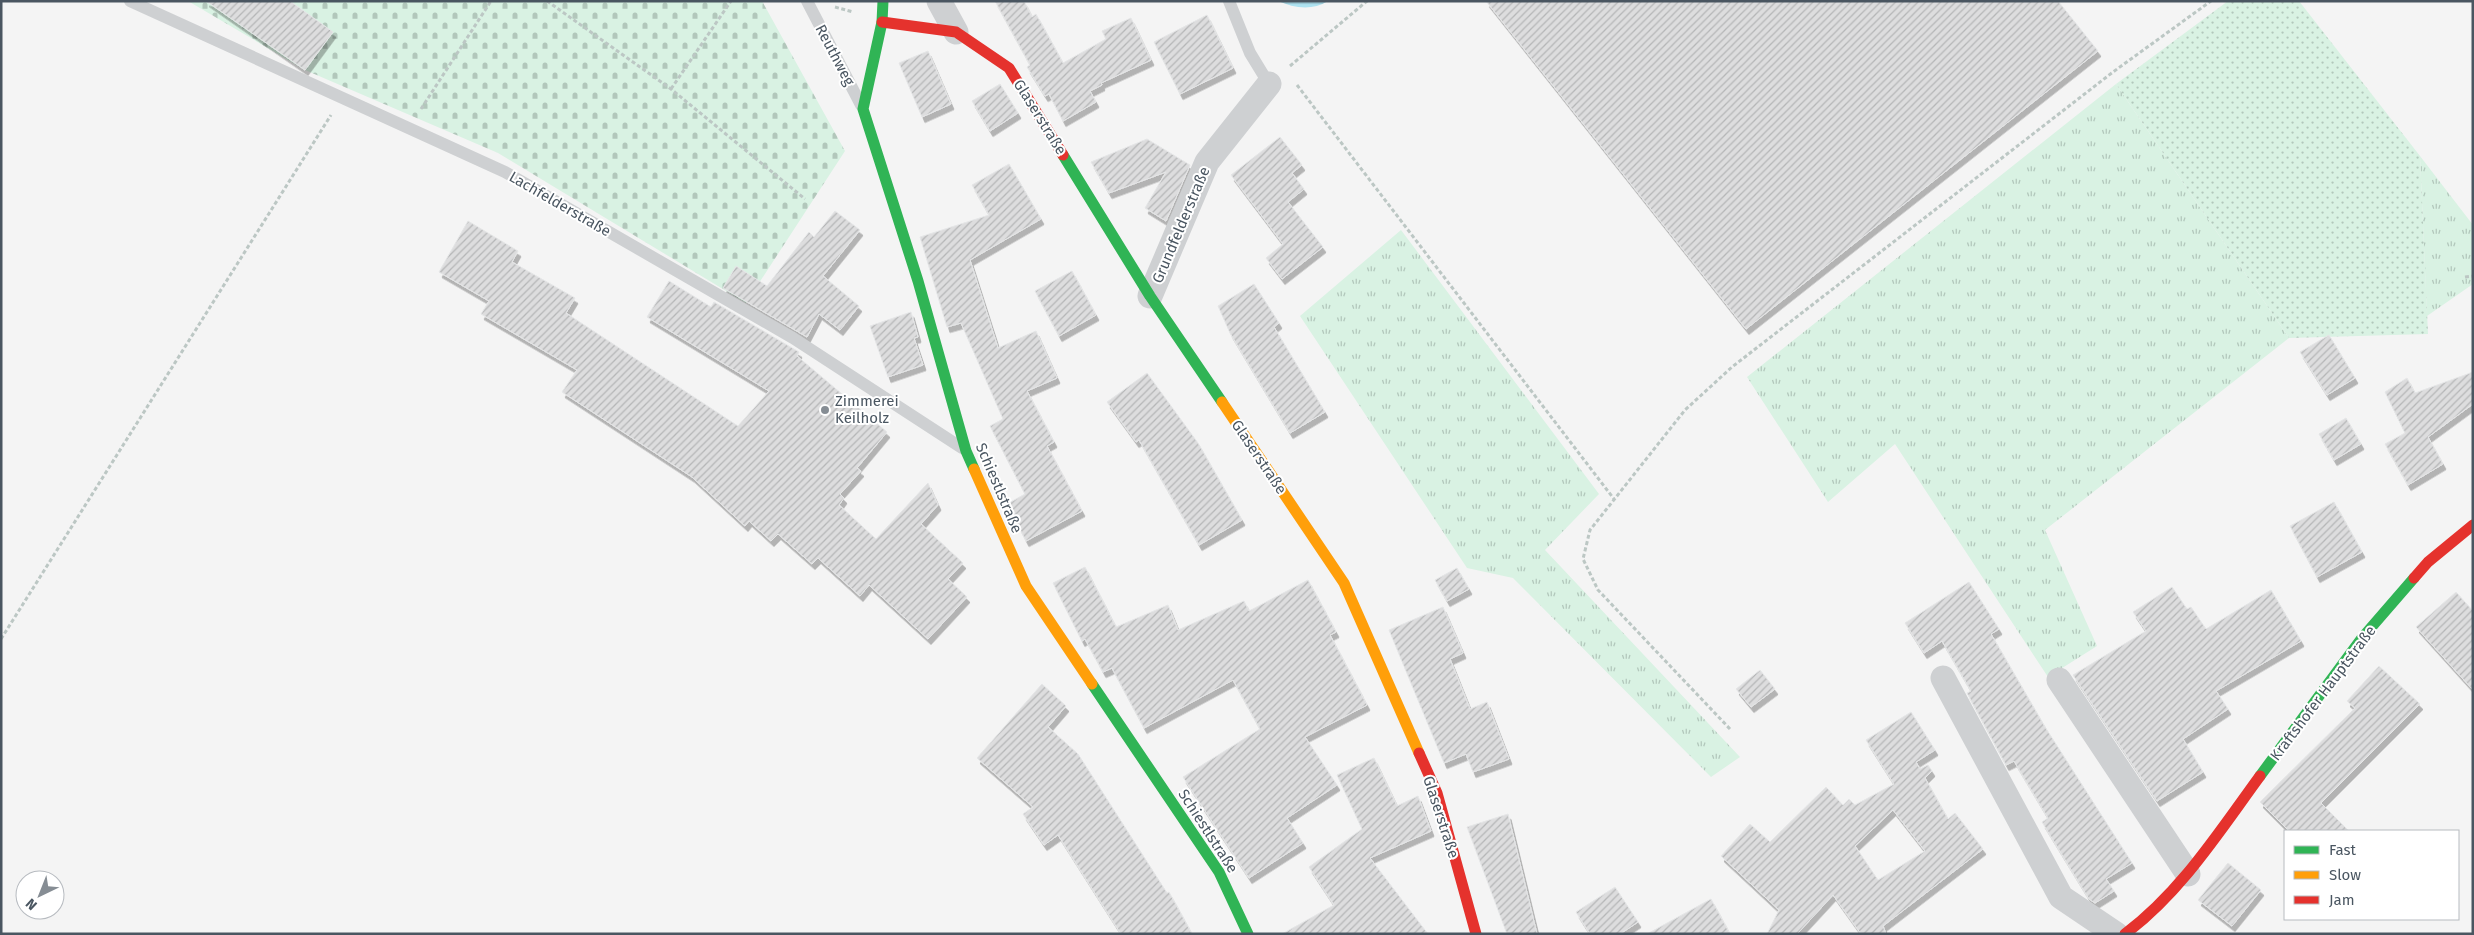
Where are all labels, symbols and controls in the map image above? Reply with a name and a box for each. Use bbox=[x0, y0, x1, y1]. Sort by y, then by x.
street label: Reuthweg bbox=[811, 21, 859, 89]
street label: Glaserstraße bbox=[1010, 76, 1070, 158]
street label: Grundfelderstraße bbox=[1148, 164, 1214, 286]
street label: Lachfelderstraße bbox=[506, 168, 614, 240]
place label: Zimmerei Keilholz bbox=[835, 392, 899, 427]
marker: Zimmerei Keilholz bbox=[819, 404, 831, 416]
street label: Glaserstraße bbox=[1228, 417, 1290, 497]
street label: Schiestlstraße bbox=[972, 440, 1026, 536]
street label: Kraftshofer Hauptstraße bbox=[2266, 622, 2380, 764]
street label: Glaserstraße bbox=[1419, 774, 1463, 860]
street label: Schiestlstraße bbox=[1174, 786, 1242, 876]
legend bbox=[2284, 830, 2459, 920]
text: Fast bbox=[2329, 841, 2356, 859]
text: Slow bbox=[2329, 866, 2361, 884]
north arrow bbox=[15, 870, 65, 920]
text: Jam bbox=[2329, 891, 2355, 909]
text: N bbox=[22, 895, 41, 914]

